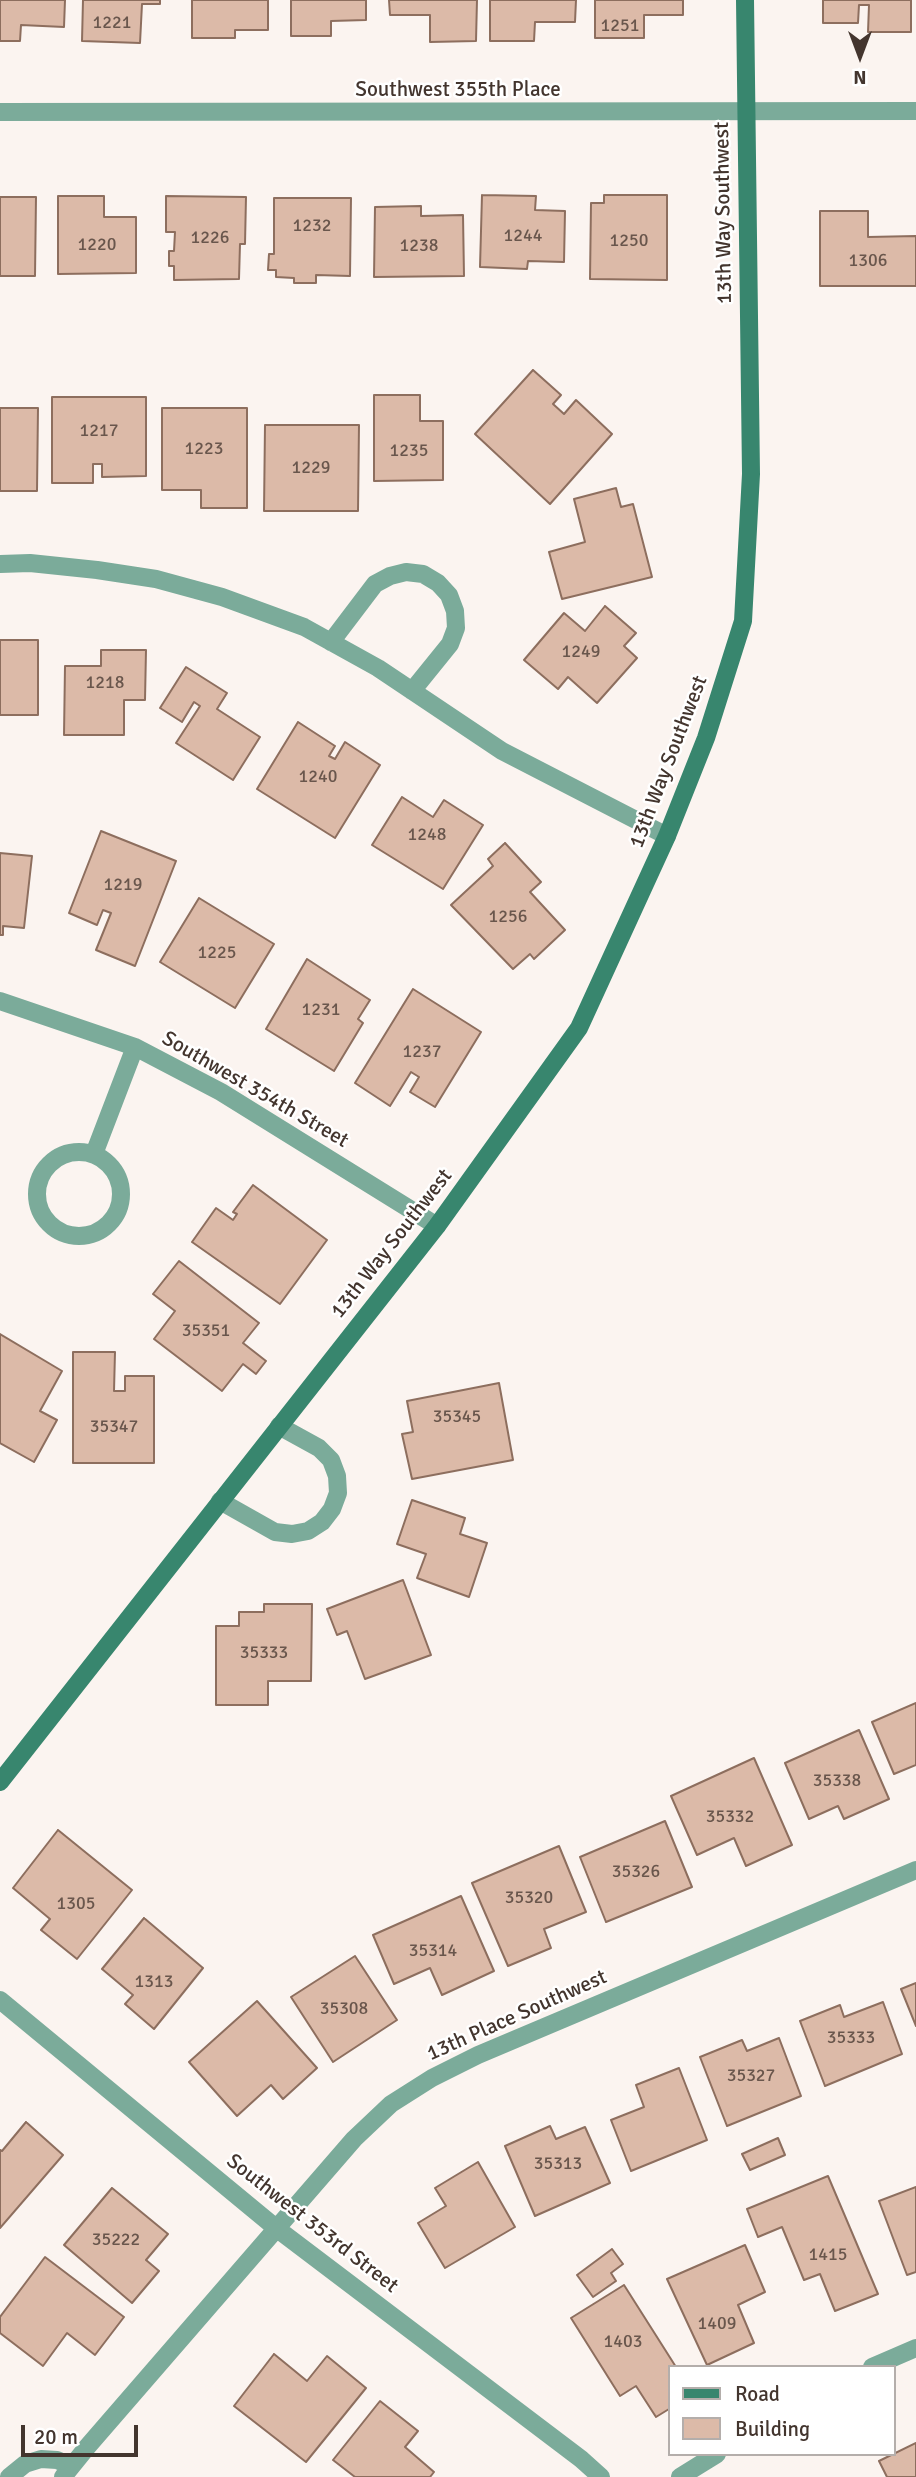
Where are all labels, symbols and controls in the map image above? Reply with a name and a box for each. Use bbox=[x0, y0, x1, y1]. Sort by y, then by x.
house number: 1221 bbox=[93, 12, 131, 34]
house number: 1251 bbox=[601, 15, 639, 37]
north arrow bbox=[825, 21, 895, 91]
text: N bbox=[853, 65, 867, 89]
street label: Southwest 355th Place bbox=[355, 77, 561, 103]
street label: 13th Way Southwest bbox=[710, 122, 738, 304]
house number: 1232 bbox=[293, 215, 331, 237]
house number: 1244 bbox=[504, 225, 542, 247]
house number: 1226 bbox=[191, 227, 229, 249]
house number: 1250 bbox=[610, 230, 648, 252]
house number: 1220 bbox=[78, 234, 116, 256]
house number: 1238 bbox=[400, 235, 438, 257]
house number: 1306 bbox=[849, 250, 887, 272]
house number: 1217 bbox=[80, 420, 118, 442]
house number: 1223 bbox=[185, 438, 223, 460]
house number: 1235 bbox=[390, 440, 428, 462]
house number: 1229 bbox=[292, 457, 330, 479]
house number: 1249 bbox=[562, 641, 600, 663]
house number: 1218 bbox=[86, 672, 124, 694]
street label: 13th Way Southwest bbox=[625, 672, 713, 852]
house number: 1240 bbox=[299, 766, 337, 788]
house number: 1248 bbox=[408, 824, 446, 846]
house number: 1219 bbox=[104, 874, 142, 896]
house number: 1256 bbox=[489, 906, 527, 928]
house number: 1225 bbox=[198, 942, 236, 964]
house number: 1231 bbox=[302, 999, 340, 1021]
street label: Southwest 354th Street bbox=[157, 1026, 353, 1154]
house number: 1237 bbox=[403, 1041, 441, 1063]
street label: 13th Way Southwest bbox=[326, 1164, 458, 1324]
house number: 35351 bbox=[182, 1320, 230, 1342]
house number: 35345 bbox=[433, 1406, 481, 1428]
house number: 35347 bbox=[90, 1416, 138, 1438]
house number: 35333 bbox=[240, 1642, 288, 1664]
house number: 35338 bbox=[813, 1770, 861, 1792]
house number: 35332 bbox=[706, 1806, 754, 1828]
house number: 35326 bbox=[612, 1861, 660, 1883]
house number: 35320 bbox=[505, 1887, 553, 1909]
house number: 1305 bbox=[57, 1893, 95, 1915]
house number: 35314 bbox=[409, 1940, 457, 1962]
street label: 13th Place Southwest bbox=[423, 1965, 611, 2067]
house number: 1313 bbox=[135, 1971, 173, 1993]
house number: 35308 bbox=[320, 1998, 368, 2020]
house number: 35333 bbox=[827, 2027, 875, 2049]
house number: 35327 bbox=[727, 2065, 775, 2087]
street label: Southwest 353rd Street bbox=[221, 2149, 403, 2299]
house number: 35313 bbox=[534, 2153, 582, 2175]
house number: 35222 bbox=[92, 2229, 140, 2251]
house number: 1415 bbox=[809, 2244, 847, 2266]
house number: 1409 bbox=[698, 2313, 736, 2335]
house number: 1403 bbox=[604, 2331, 642, 2353]
legend bbox=[668, 2365, 895, 2456]
text: Road bbox=[735, 2381, 780, 2407]
scale bar bbox=[24, 2410, 142, 2454]
text: Building bbox=[735, 2416, 810, 2442]
text: 20 m bbox=[34, 2424, 78, 2450]

